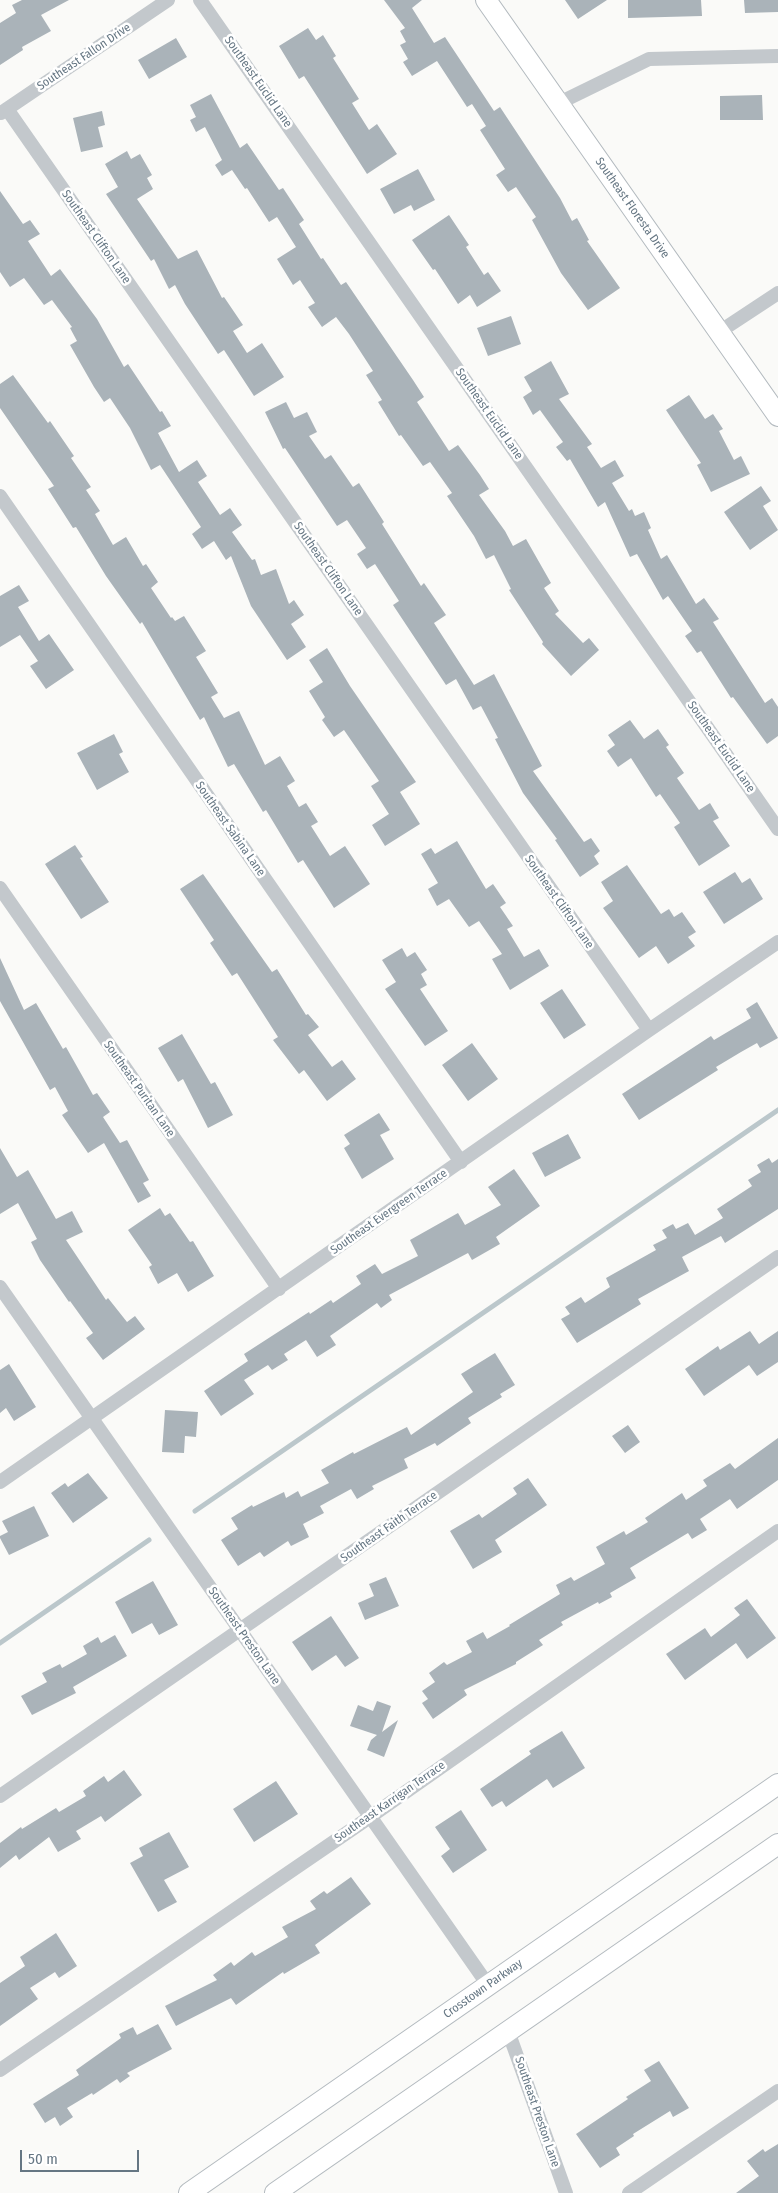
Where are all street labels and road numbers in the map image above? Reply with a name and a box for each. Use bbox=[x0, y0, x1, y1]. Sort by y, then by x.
street label: Southeast Fallon Drive bbox=[34, 20, 134, 94]
street label: Southeast Euclid Lane bbox=[221, 34, 295, 130]
street label: Southeast Floresta Drive bbox=[592, 155, 672, 261]
street label: Southeast Clifton Lane bbox=[58, 188, 134, 286]
street label: Southeast Euclid Lane bbox=[452, 366, 526, 462]
street label: Southeast Clifton Lane bbox=[290, 520, 366, 618]
street label: Southeast Euclid Lane bbox=[684, 699, 758, 795]
street label: Southeast Sabina Lane bbox=[192, 779, 268, 879]
street label: Southeast Clifton Lane bbox=[521, 853, 597, 951]
street label: Southeast Puritan Lane bbox=[100, 1038, 178, 1140]
street label: Southeast Evergreen Terrace bbox=[328, 1166, 450, 1258]
street label: Southeast Faith Terrace bbox=[338, 1488, 440, 1566]
street label: Southeast Preston Lane bbox=[205, 1584, 283, 1688]
street label: Southeast Karrigan Terrace bbox=[332, 1758, 448, 1846]
street label: Crosstown Parkway bbox=[441, 1956, 525, 2022]
street label: Southeast Preston Lane bbox=[511, 2055, 563, 2169]

